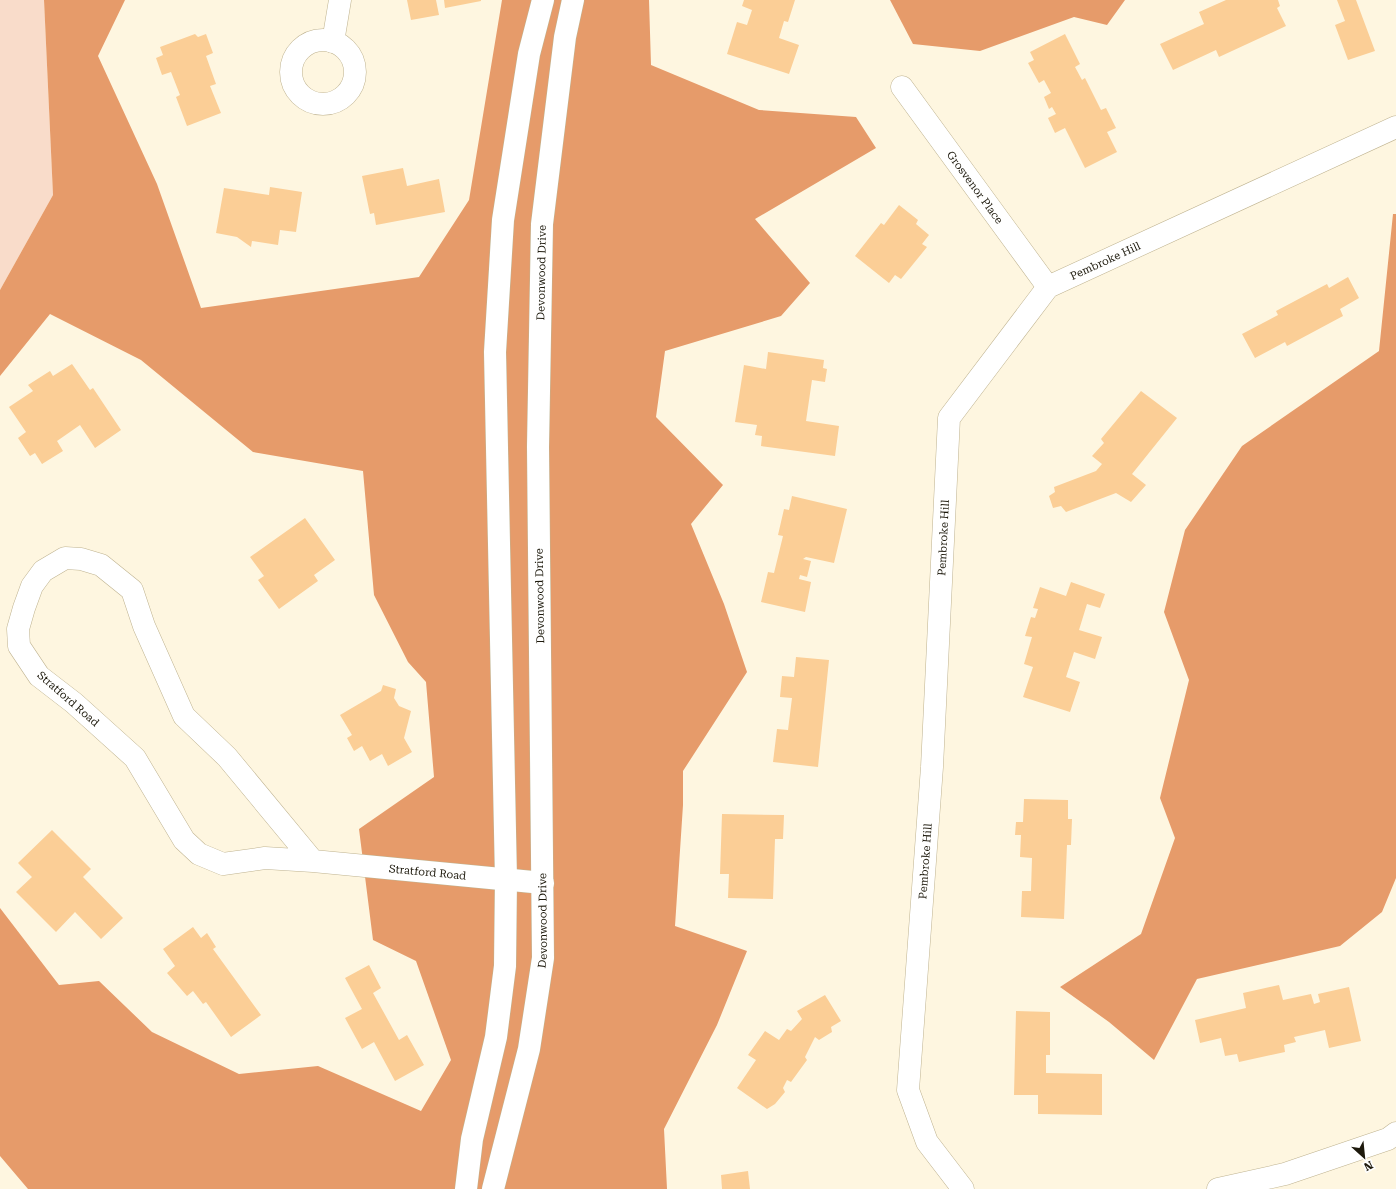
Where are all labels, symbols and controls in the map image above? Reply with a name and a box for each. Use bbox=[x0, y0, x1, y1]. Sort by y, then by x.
street label: Grosvenor Place bbox=[944, 148, 1006, 226]
street label: Devonwood Drive bbox=[534, 225, 548, 321]
street label: Pembroke Hill bbox=[1068, 239, 1143, 283]
street label: Pembroke Hill bbox=[935, 499, 952, 576]
street label: Devonwood Drive bbox=[533, 548, 547, 644]
street label: Stratford Road bbox=[34, 669, 102, 729]
street label: Pembroke Hill bbox=[916, 822, 934, 900]
street label: Stratford Road bbox=[388, 862, 467, 882]
street label: Devonwood Drive bbox=[535, 873, 550, 969]
north arrow bbox=[1344, 1137, 1384, 1177]
text: N bbox=[1361, 1158, 1375, 1173]

